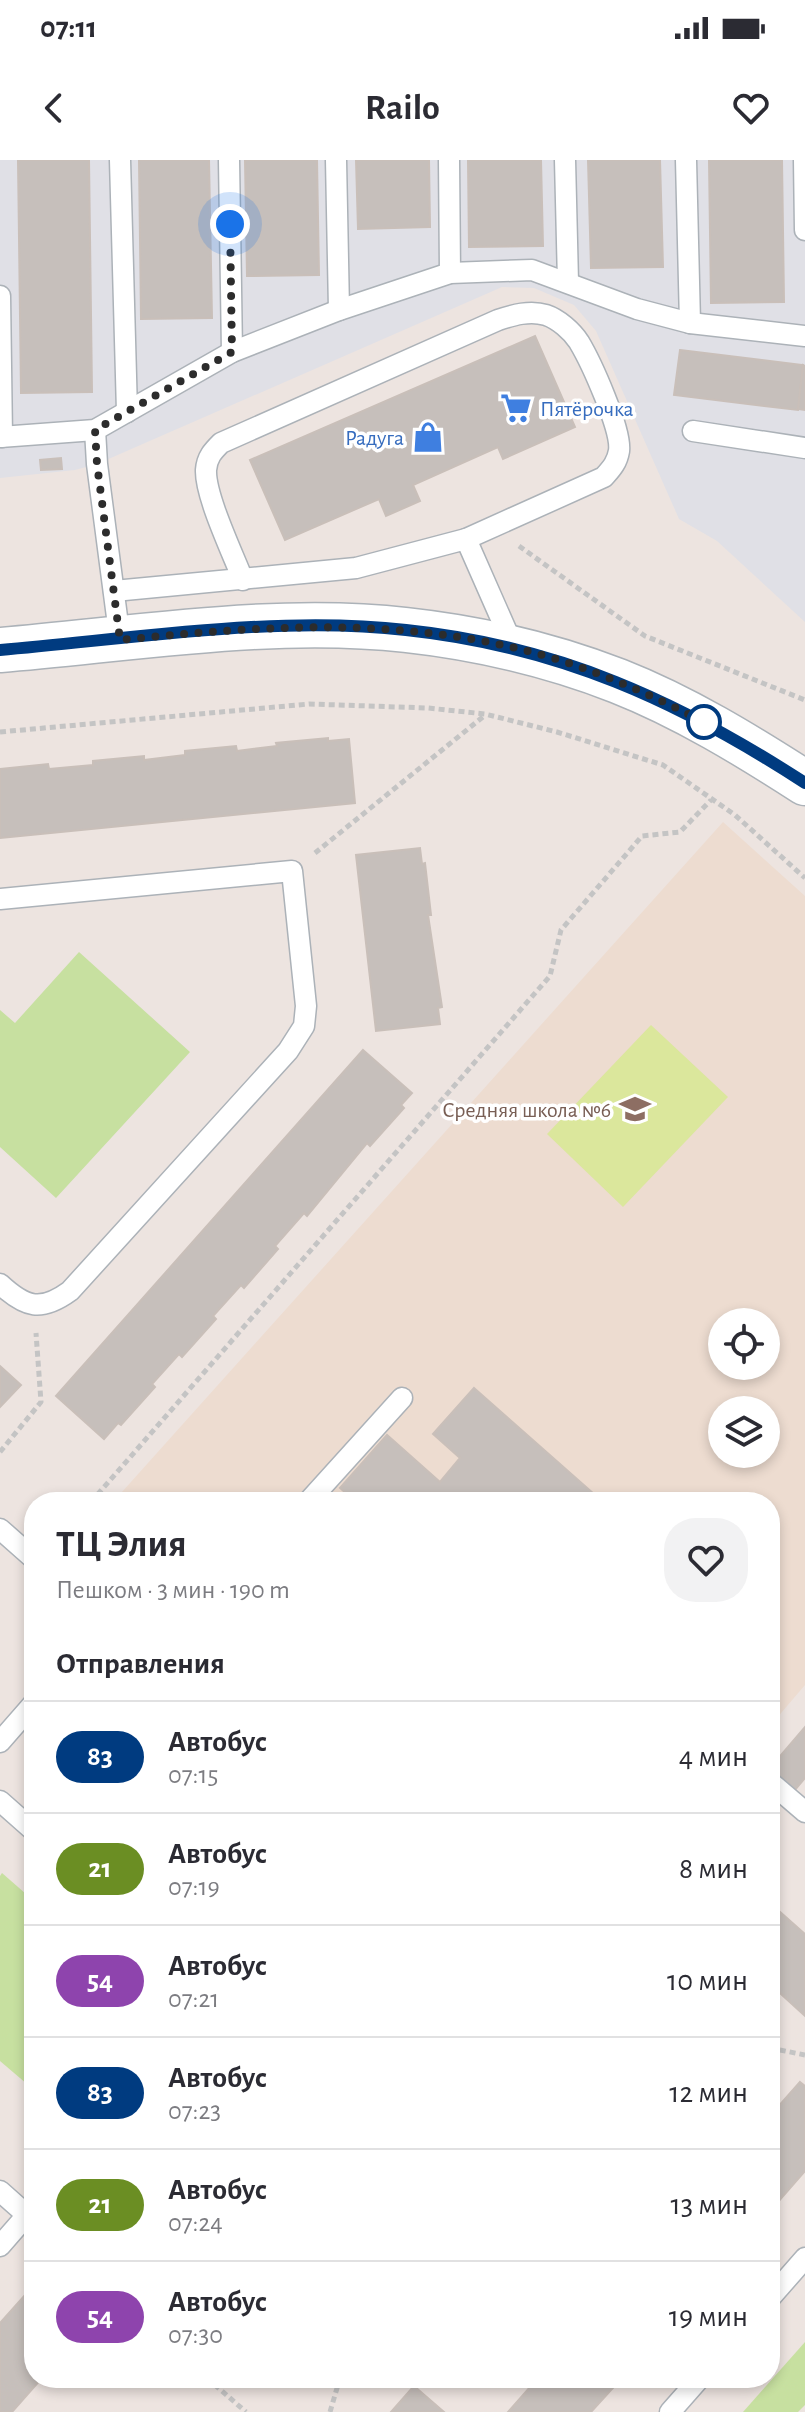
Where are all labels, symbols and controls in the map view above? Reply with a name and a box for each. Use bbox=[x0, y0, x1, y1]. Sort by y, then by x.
text: 07:11 bbox=[40, 13, 97, 43]
icon: back bbox=[32, 86, 76, 130]
icon: heart bbox=[729, 86, 773, 130]
text: Railo bbox=[365, 90, 440, 126]
your location bbox=[210, 204, 250, 244]
supermarket icon: Пятёрочка bbox=[499, 391, 533, 425]
place label: Пятёрочка bbox=[540, 398, 634, 420]
shop icon: Радуга bbox=[411, 420, 445, 454]
place label: Радуга bbox=[345, 427, 404, 449]
unlabelled marker bbox=[687, 705, 721, 739]
school or university icon: Средняя школа №6 bbox=[618, 1092, 652, 1126]
place label: Средняя школа №6 bbox=[442, 1099, 611, 1121]
map controls bbox=[708, 1308, 780, 1468]
button: locate bbox=[708, 1308, 780, 1380]
button: layers bbox=[708, 1396, 780, 1468]
button: heart bbox=[664, 1518, 748, 1602]
text: ТЦ Элия bbox=[56, 1526, 187, 1564]
text: Пешком · 3 мин · 190 m bbox=[56, 1577, 290, 1603]
text: Отправления bbox=[56, 1649, 225, 1679]
text: Автобус bbox=[168, 1727, 267, 1757]
text: 4 мин bbox=[679, 1742, 748, 1772]
text: 83 bbox=[87, 1743, 113, 1771]
text: 07:15 bbox=[168, 1762, 218, 1788]
text: Автобус bbox=[168, 1839, 267, 1869]
text: 8 мин bbox=[679, 1854, 748, 1884]
text: 21 bbox=[88, 1855, 112, 1883]
text: 07:19 bbox=[168, 1874, 220, 1900]
text: Автобус bbox=[168, 1951, 267, 1981]
text: 10 мин bbox=[667, 1966, 748, 1996]
text: 54 bbox=[87, 1967, 113, 1995]
text: 07:21 bbox=[168, 1986, 219, 2012]
text: Автобус bbox=[168, 2063, 267, 2093]
text: 12 мин bbox=[669, 2078, 748, 2108]
text: 83 bbox=[87, 2079, 113, 2107]
text: 07:23 bbox=[168, 2098, 221, 2124]
text: Автобус bbox=[168, 2175, 267, 2205]
text: 13 мин bbox=[671, 2190, 748, 2220]
text: 21 bbox=[88, 2191, 112, 2219]
text: 07:24 bbox=[168, 2210, 223, 2236]
text: Автобус bbox=[168, 2287, 267, 2317]
text: 19 мин bbox=[669, 2302, 748, 2332]
text: 54 bbox=[87, 2303, 113, 2331]
text: 07:30 bbox=[168, 2322, 223, 2348]

